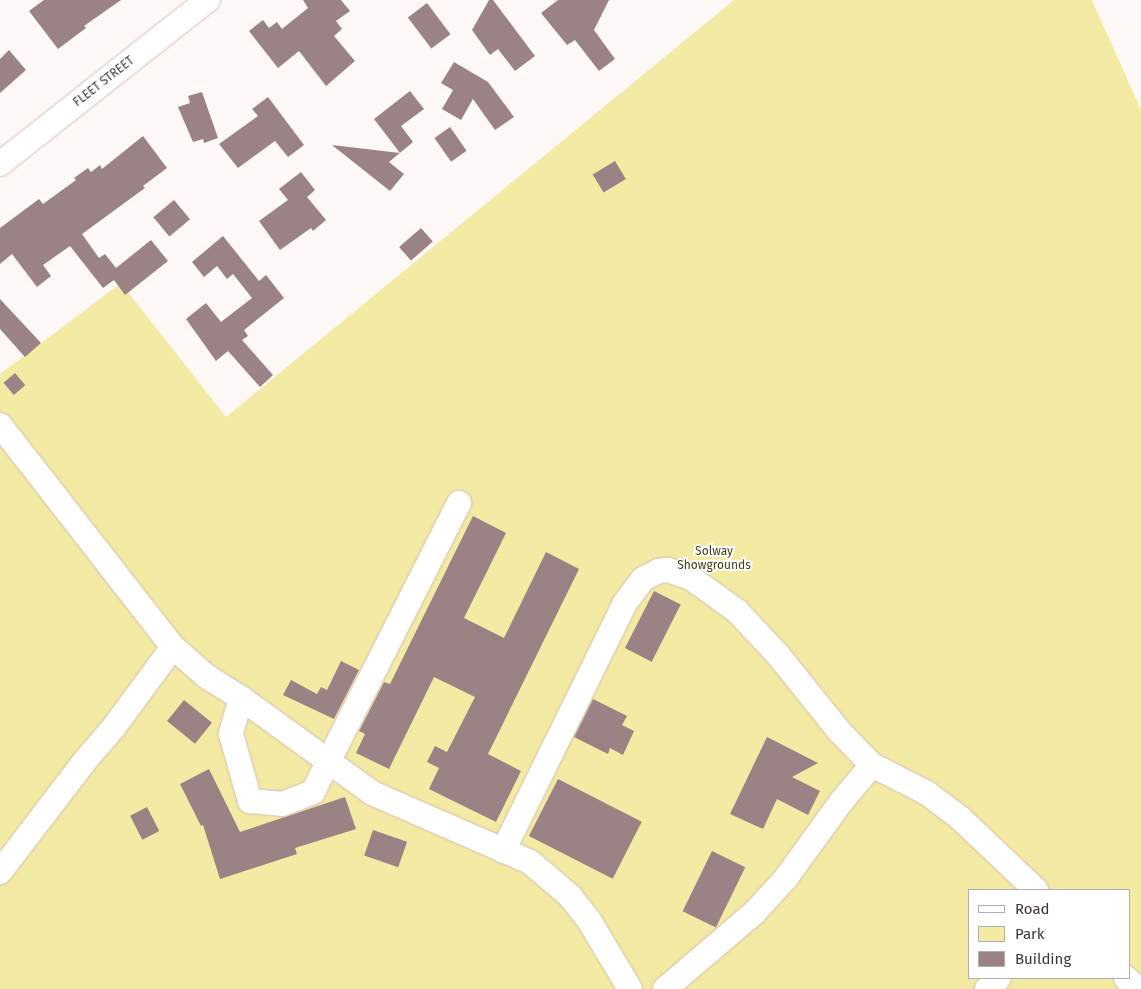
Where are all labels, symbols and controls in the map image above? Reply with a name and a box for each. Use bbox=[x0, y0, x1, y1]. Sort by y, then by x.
street label: FLEET STREET bbox=[71, 54, 137, 110]
park label: Solway Showgrounds bbox=[677, 545, 751, 573]
legend bbox=[968, 889, 1131, 979]
text: Road bbox=[1015, 900, 1050, 918]
text: Park bbox=[1015, 925, 1045, 943]
text: Building bbox=[1015, 950, 1071, 968]

